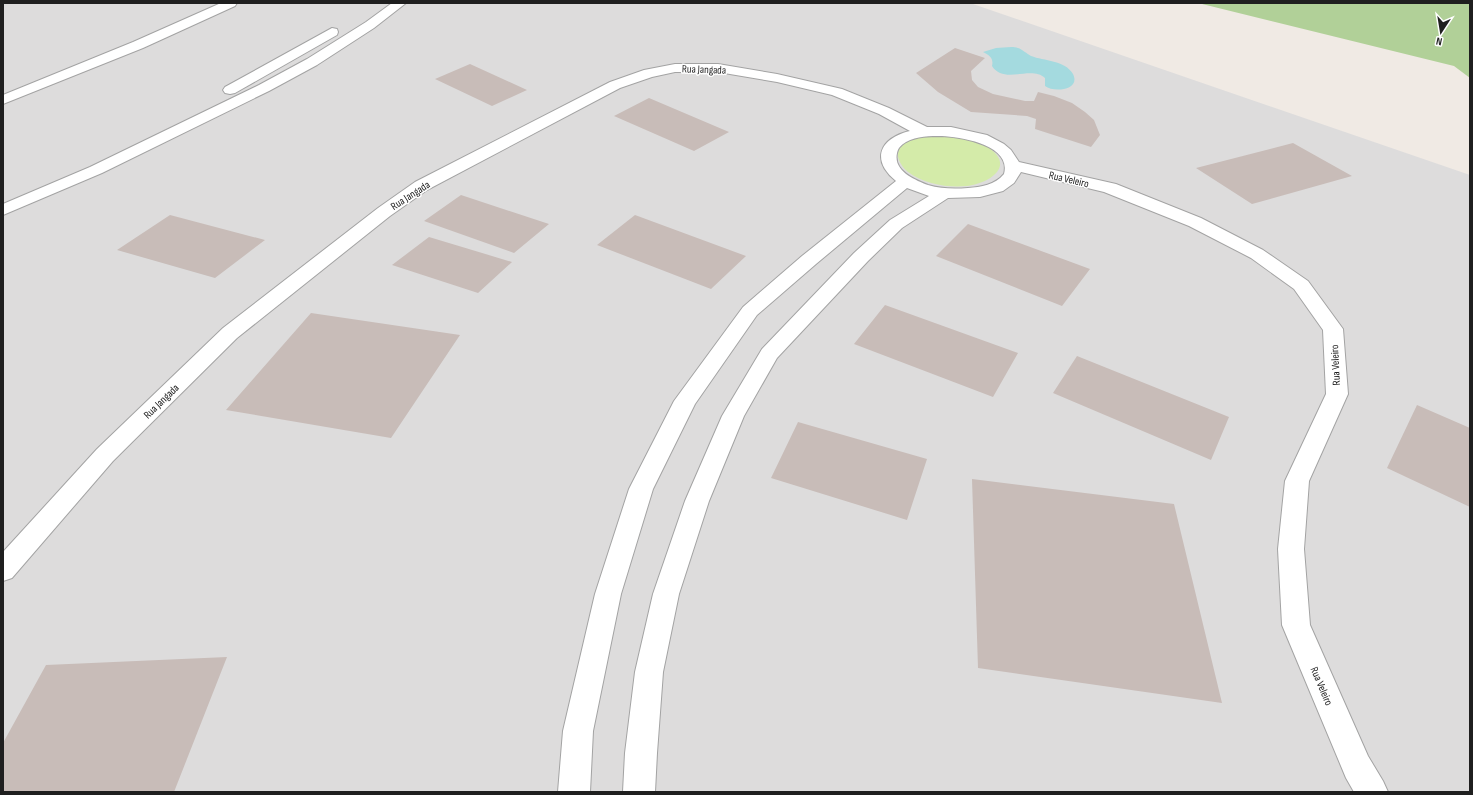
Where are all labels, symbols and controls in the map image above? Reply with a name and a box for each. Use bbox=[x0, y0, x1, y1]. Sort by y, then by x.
north arrow bbox=[1421, 12, 1461, 52]
text: N bbox=[1435, 34, 1443, 48]
street label: Rua Jangada bbox=[682, 62, 726, 77]
street label: Rua Veleiro bbox=[1048, 169, 1091, 191]
street label: Rua Jangada bbox=[388, 178, 432, 213]
street label: Rua Veleiro bbox=[1328, 344, 1343, 386]
street label: Rua Jangada bbox=[141, 381, 182, 421]
street label: Rua Veleiro bbox=[1308, 665, 1336, 708]

